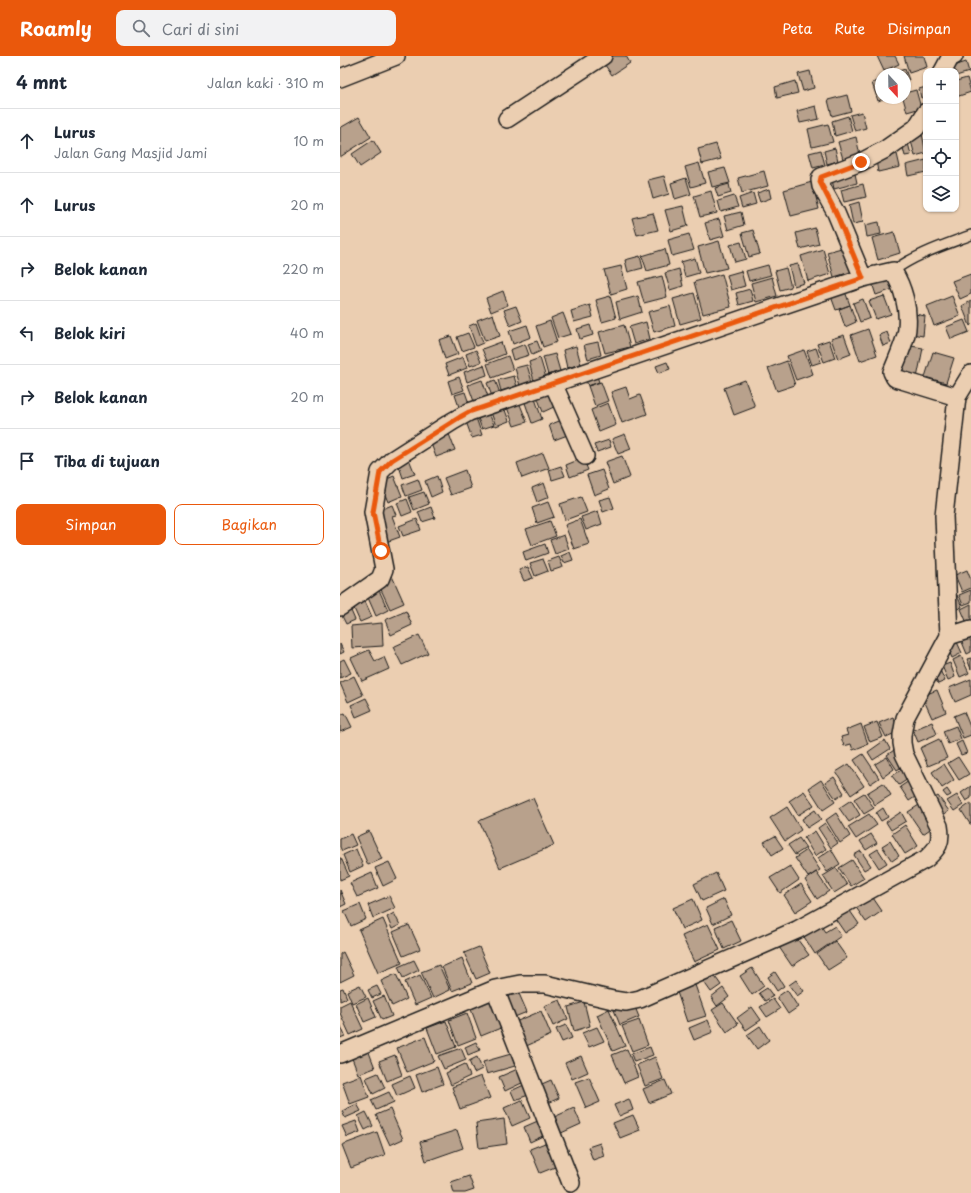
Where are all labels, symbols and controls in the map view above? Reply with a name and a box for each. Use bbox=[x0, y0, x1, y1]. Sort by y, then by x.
search box bbox=[116, 10, 396, 46]
text: Roamly bbox=[20, 14, 92, 42]
icon: search bbox=[130, 17, 152, 39]
text: Cari di sini bbox=[162, 17, 239, 40]
text: Peta bbox=[782, 18, 812, 39]
text: Rute bbox=[834, 18, 865, 39]
text: Disimpan bbox=[887, 18, 951, 39]
north arrow bbox=[875, 68, 911, 104]
map controls bbox=[923, 68, 959, 212]
button: + bbox=[923, 68, 959, 104]
text: 4 mnt bbox=[16, 69, 67, 95]
text: Jalan kaki · 310 m bbox=[207, 73, 324, 92]
button: − bbox=[923, 104, 959, 140]
text: Lurus bbox=[54, 120, 95, 143]
icon: ahead bbox=[16, 130, 38, 152]
text: 10 m bbox=[294, 131, 324, 150]
button: locate bbox=[923, 140, 959, 176]
text: Jalan Gang Masjid Jami bbox=[54, 143, 207, 162]
route end bbox=[852, 153, 870, 171]
button: layers bbox=[923, 176, 959, 212]
text: Lurus bbox=[54, 193, 95, 216]
icon: ahead bbox=[16, 194, 38, 216]
text: 20 m bbox=[290, 195, 324, 214]
text: Belok kanan bbox=[54, 257, 148, 280]
icon: right bbox=[16, 258, 38, 280]
text: 220 m bbox=[282, 259, 324, 278]
text: Belok kiri bbox=[54, 321, 125, 344]
icon: left bbox=[16, 322, 38, 344]
text: 40 m bbox=[290, 323, 324, 342]
text: Belok kanan bbox=[54, 385, 148, 408]
icon: right bbox=[16, 386, 38, 408]
text: 20 m bbox=[290, 387, 324, 406]
text: Tiba di tujuan bbox=[54, 449, 160, 472]
icon: arrive bbox=[16, 450, 38, 472]
button: Simpan bbox=[16, 504, 166, 545]
button: Bagikan bbox=[174, 504, 324, 545]
route start bbox=[372, 542, 390, 560]

